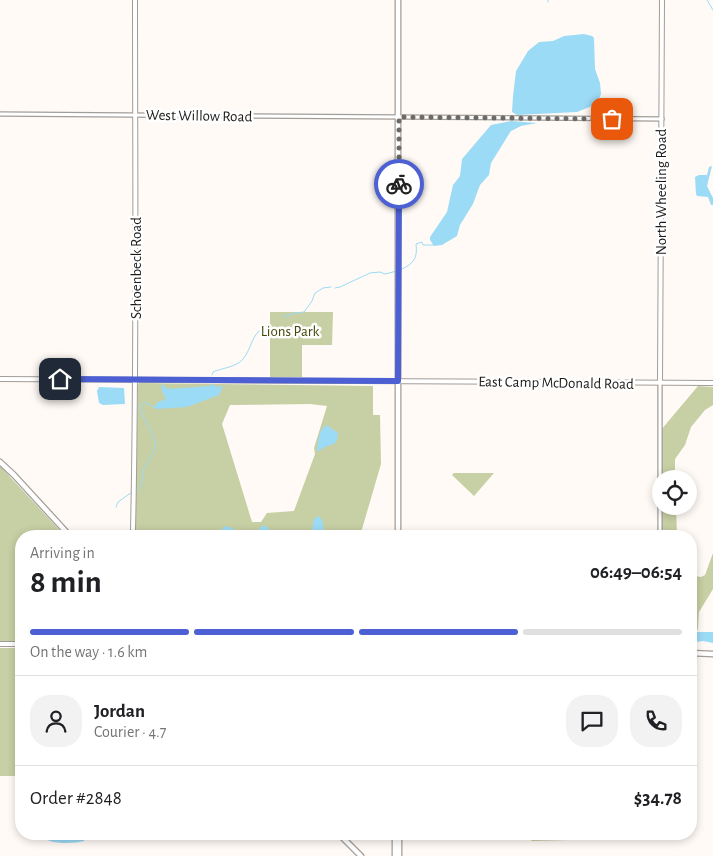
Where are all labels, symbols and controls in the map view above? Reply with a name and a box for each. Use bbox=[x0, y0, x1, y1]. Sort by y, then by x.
pin bbox=[591, 98, 633, 140]
icon: bag bbox=[598, 105, 626, 133]
street label: West Willow Road bbox=[146, 108, 253, 124]
street label: North Wheeling Road bbox=[654, 128, 669, 255]
courier bbox=[374, 159, 424, 209]
icon: bike bbox=[385, 170, 413, 198]
street label: Schoenbeck Road bbox=[129, 217, 144, 319]
park label: Lions Park bbox=[261, 324, 320, 339]
pin bbox=[39, 358, 81, 400]
icon: home bbox=[46, 365, 74, 393]
street label: East Camp McDonald Road bbox=[478, 374, 634, 392]
map controls bbox=[652, 470, 697, 515]
button: locate bbox=[652, 470, 697, 515]
text: Arriving in bbox=[30, 545, 95, 561]
text: 06:49–06:54 bbox=[590, 563, 682, 582]
text: 8 min bbox=[30, 566, 102, 598]
text: On the way · 1.6 km bbox=[30, 644, 147, 660]
button: person bbox=[30, 695, 82, 747]
button: chat bbox=[566, 695, 618, 747]
button: phone bbox=[630, 695, 682, 747]
text: Jordan bbox=[94, 702, 145, 721]
text: Courier · 4.7 bbox=[94, 724, 166, 740]
text: Order #2848 bbox=[30, 789, 122, 808]
text: $34.78 bbox=[634, 789, 682, 808]

